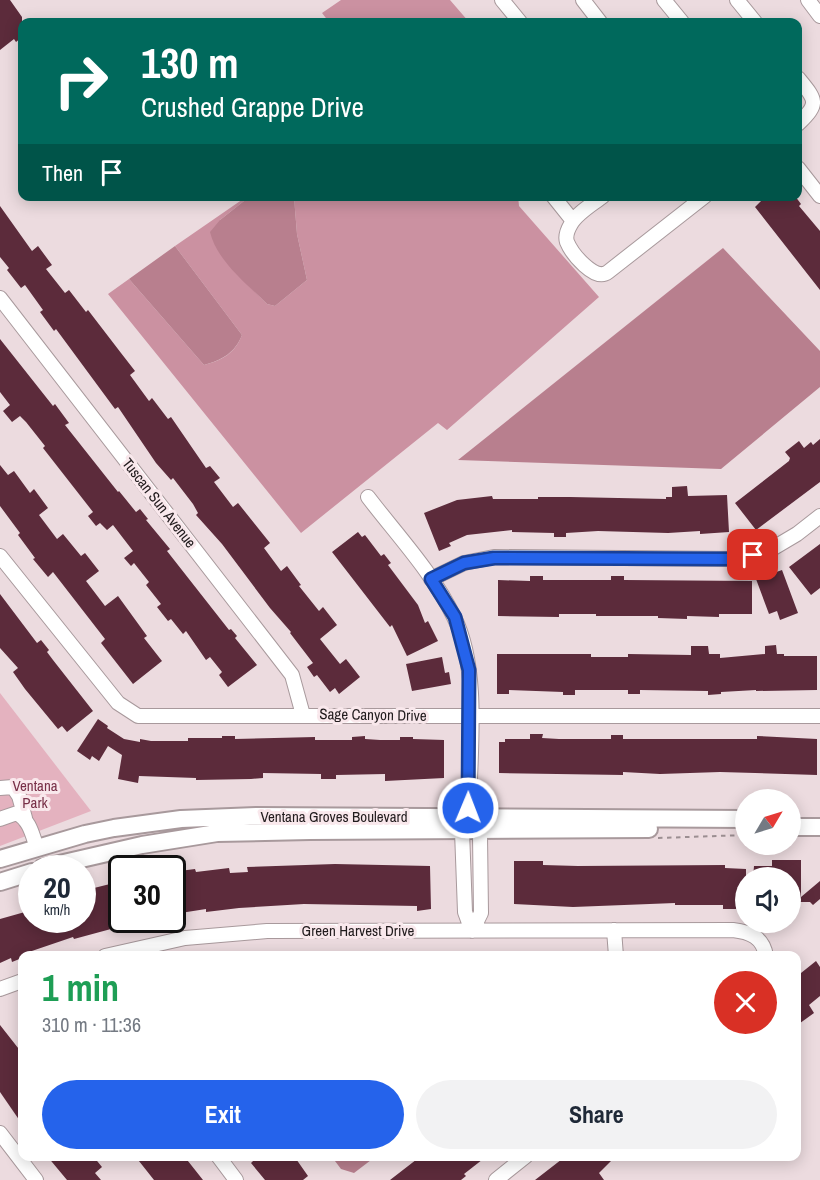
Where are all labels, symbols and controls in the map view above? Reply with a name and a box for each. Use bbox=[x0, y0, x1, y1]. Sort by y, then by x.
text: 130 m bbox=[141, 35, 239, 91]
icon: right bbox=[42, 42, 120, 120]
text: Crushed Grappe Drive bbox=[141, 89, 364, 125]
icon: arrive bbox=[95, 156, 128, 189]
text: Then bbox=[42, 158, 83, 188]
street label: Tuscan Sun Avenue bbox=[118, 453, 201, 552]
pin bbox=[727, 529, 778, 580]
icon: arrive bbox=[736, 538, 769, 571]
street label: Sage Canyon Drive bbox=[319, 703, 427, 726]
park label: Ventana Park bbox=[12, 775, 58, 813]
position arrow bbox=[436, 776, 500, 840]
north arrow bbox=[735, 789, 801, 855]
map controls bbox=[735, 789, 801, 933]
street label: Ventana Groves Boulevard bbox=[260, 806, 408, 827]
speed limit sign: 30 bbox=[108, 855, 186, 933]
text: 20 bbox=[43, 867, 71, 907]
button: sound bbox=[735, 867, 801, 933]
text: km/h bbox=[44, 899, 70, 920]
street label: Green Harvest Drive bbox=[302, 920, 415, 941]
text: 1 min bbox=[42, 964, 119, 1012]
button: close bbox=[714, 971, 777, 1034]
text: 310 m · 11:36 bbox=[42, 1011, 141, 1038]
button: Exit bbox=[42, 1080, 404, 1149]
button: Share bbox=[416, 1080, 777, 1149]

